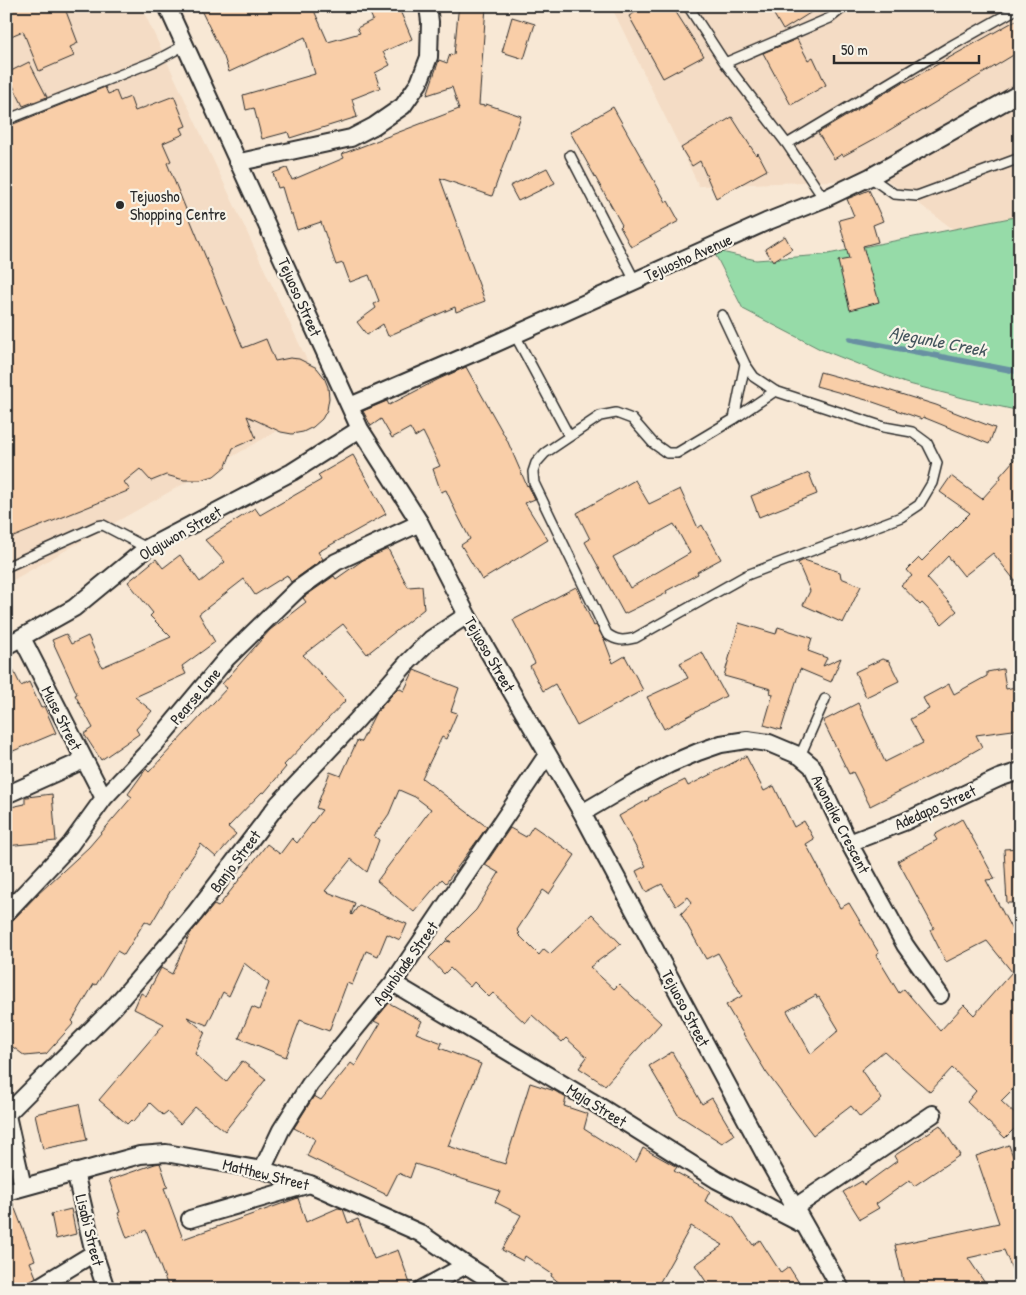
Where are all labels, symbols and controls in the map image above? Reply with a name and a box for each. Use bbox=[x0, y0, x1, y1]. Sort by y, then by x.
scale bar bbox=[834, 32, 978, 64]
text: 50 m bbox=[841, 39, 868, 60]
place label: Tejuosho Shopping Centre bbox=[130, 185, 227, 225]
marker: Tejuosho Shopping Centre bbox=[114, 199, 126, 211]
street label: Tejuosho Avenue bbox=[641, 228, 736, 286]
street label: Tejuoso Street bbox=[273, 254, 327, 340]
water label: Ajegunle Creek bbox=[887, 319, 990, 363]
street label: Olajuwon Street bbox=[135, 500, 226, 565]
street label: Tejuoso Street bbox=[459, 612, 521, 696]
street label: Pearse Lane bbox=[165, 662, 226, 729]
street label: Muse Street bbox=[36, 682, 88, 754]
street label: Awonaike Crescent bbox=[807, 771, 876, 878]
street label: Adedapo Street bbox=[891, 779, 980, 835]
street label: Banjo Street bbox=[204, 825, 266, 897]
street label: Agunbiade Street bbox=[367, 916, 443, 1009]
street label: Tejuoso Street bbox=[657, 966, 716, 1051]
street label: Maja Street bbox=[563, 1078, 632, 1132]
street label: Matthew Street bbox=[221, 1153, 312, 1195]
street label: Lisabi Street bbox=[70, 1192, 110, 1269]

